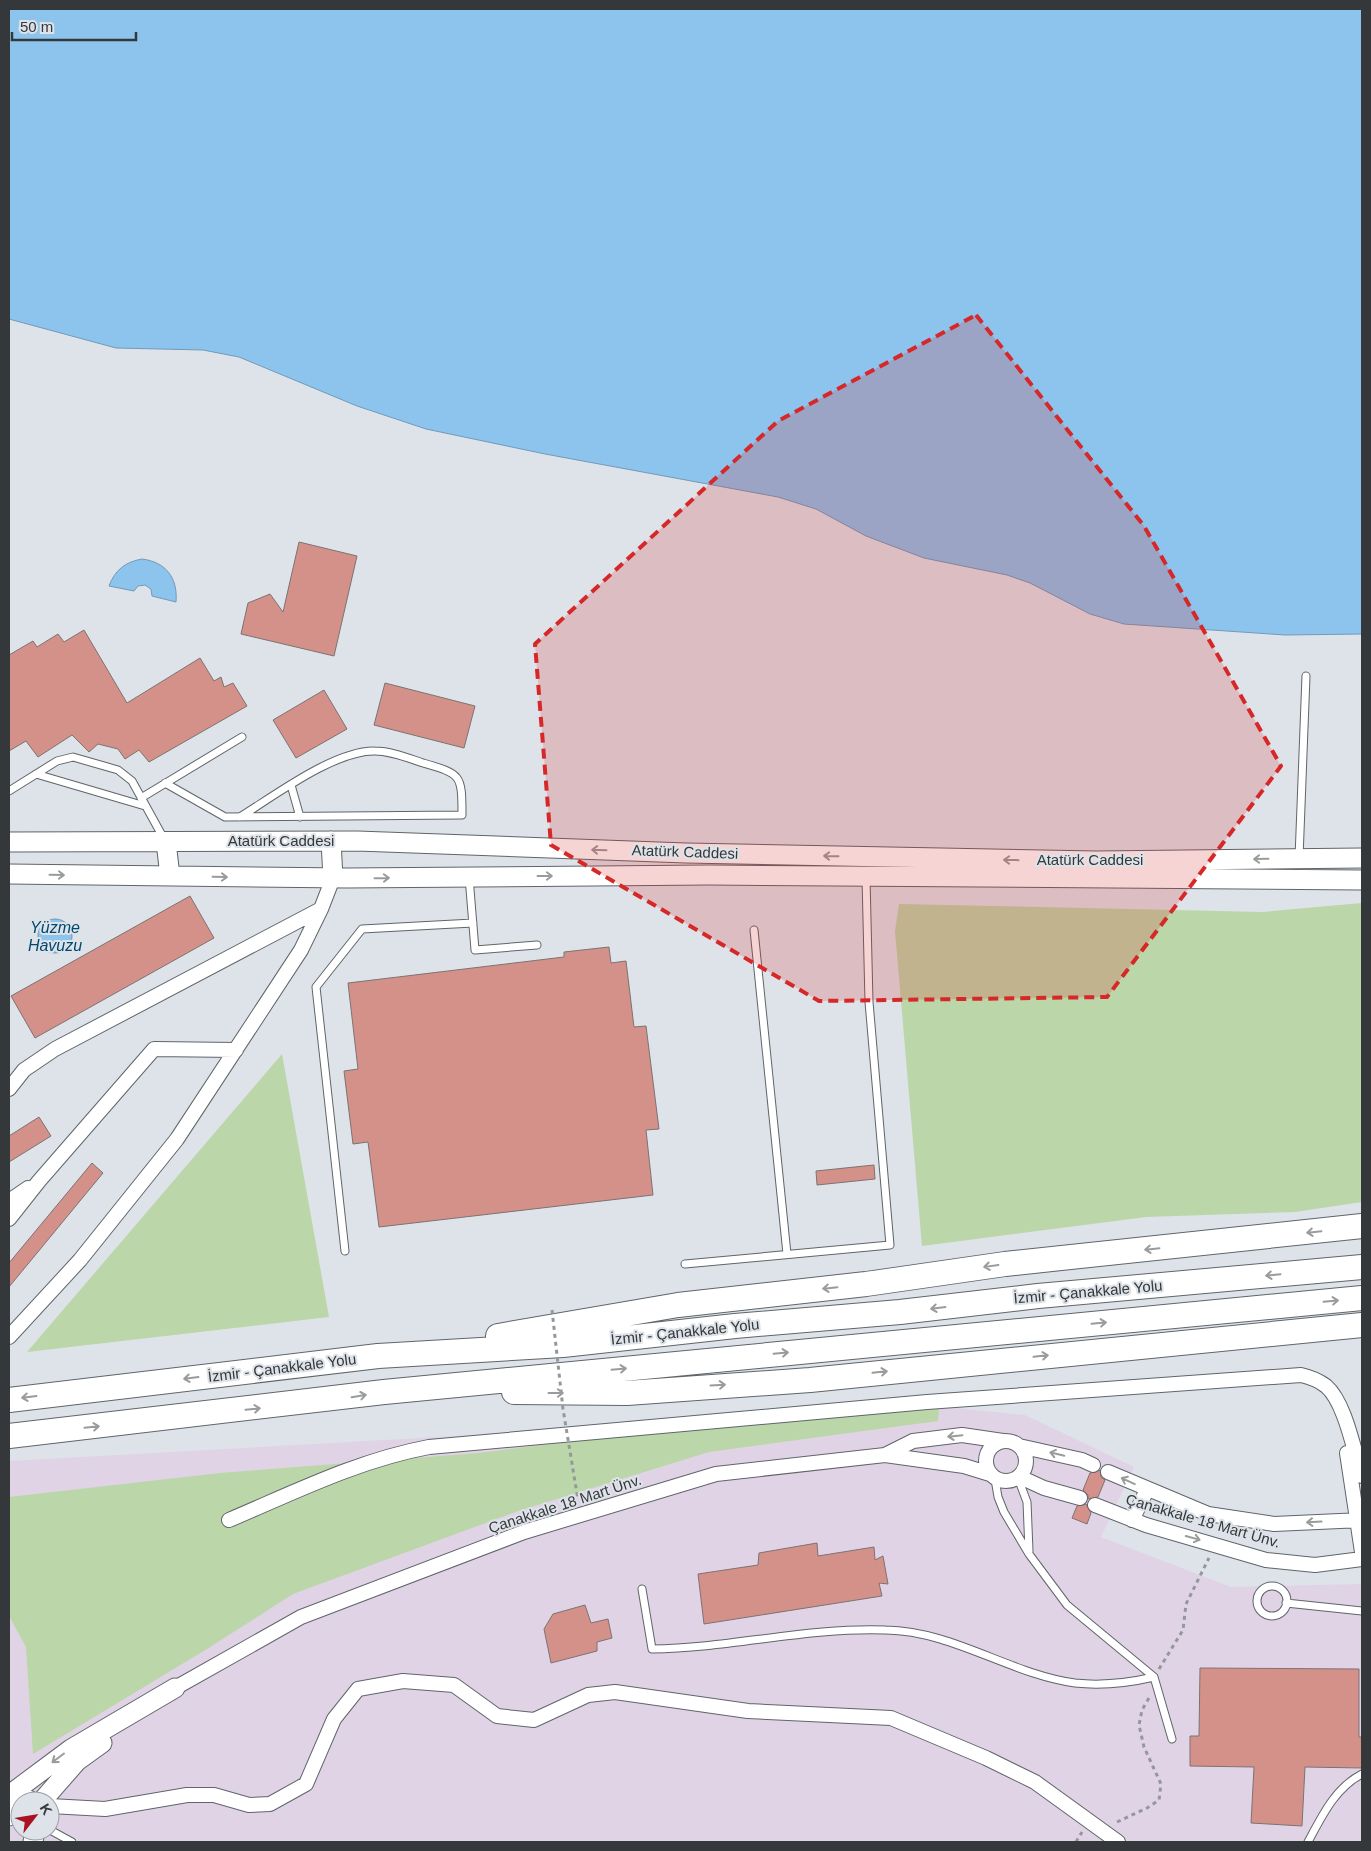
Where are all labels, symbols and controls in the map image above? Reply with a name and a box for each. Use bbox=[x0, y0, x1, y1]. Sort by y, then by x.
scale bar bbox=[12, 10, 136, 42]
text: 50 m bbox=[20, 18, 53, 35]
street label: Atatürk Caddesi bbox=[228, 832, 334, 849]
street label: Atatürk Caddesi bbox=[631, 841, 739, 862]
one-way arrow bbox=[591, 845, 607, 854]
one-way arrow bbox=[823, 851, 840, 861]
street label: Atatürk Caddesi bbox=[1037, 851, 1143, 868]
one-way arrow bbox=[1253, 854, 1270, 864]
one-way arrow bbox=[1003, 855, 1019, 864]
one-way arrow bbox=[49, 870, 65, 879]
one-way arrow bbox=[536, 871, 553, 881]
one-way arrow bbox=[212, 872, 228, 881]
one-way arrow bbox=[374, 873, 390, 883]
water label: Yüzme Havuzu bbox=[28, 919, 82, 954]
one-way arrow bbox=[1306, 1227, 1322, 1237]
one-way arrow bbox=[1145, 1244, 1161, 1254]
one-way arrow bbox=[983, 1261, 999, 1271]
one-way arrow bbox=[1266, 1271, 1282, 1280]
street label: İzmir - Çanakkale Yolu bbox=[1013, 1277, 1163, 1306]
one-way arrow bbox=[822, 1283, 838, 1293]
one-way arrow bbox=[1323, 1296, 1339, 1306]
one-way arrow bbox=[930, 1303, 946, 1313]
street label: İzmir - Çanakkale Yolu bbox=[610, 1315, 760, 1348]
one-way arrow bbox=[1091, 1318, 1107, 1328]
one-way arrow bbox=[773, 1348, 789, 1358]
street label: İzmir - Çanakkale Yolu bbox=[207, 1350, 357, 1385]
one-way arrow bbox=[1033, 1351, 1049, 1361]
one-way arrow bbox=[611, 1364, 627, 1374]
one-way arrow bbox=[871, 1368, 887, 1377]
one-way arrow bbox=[183, 1373, 199, 1383]
one-way arrow bbox=[710, 1380, 726, 1390]
one-way arrow bbox=[547, 1388, 563, 1397]
one-way arrow bbox=[350, 1391, 366, 1401]
one-way arrow bbox=[22, 1392, 38, 1402]
one-way arrow bbox=[245, 1404, 261, 1414]
one-way arrow bbox=[84, 1422, 100, 1432]
one-way arrow bbox=[948, 1431, 964, 1441]
one-way arrow bbox=[1049, 1449, 1065, 1458]
street label: Çanakkale 18 Mart Ünv. bbox=[486, 1471, 643, 1536]
one-way arrow bbox=[1120, 1476, 1135, 1486]
street label: Çanakkale 18 Mart Ünv. bbox=[1124, 1490, 1282, 1551]
one-way arrow bbox=[1306, 1517, 1322, 1526]
one-way arrow bbox=[1185, 1534, 1201, 1543]
one-way arrow bbox=[51, 1753, 65, 1763]
north arrow bbox=[10, 1791, 60, 1841]
text: K bbox=[37, 1801, 56, 1818]

